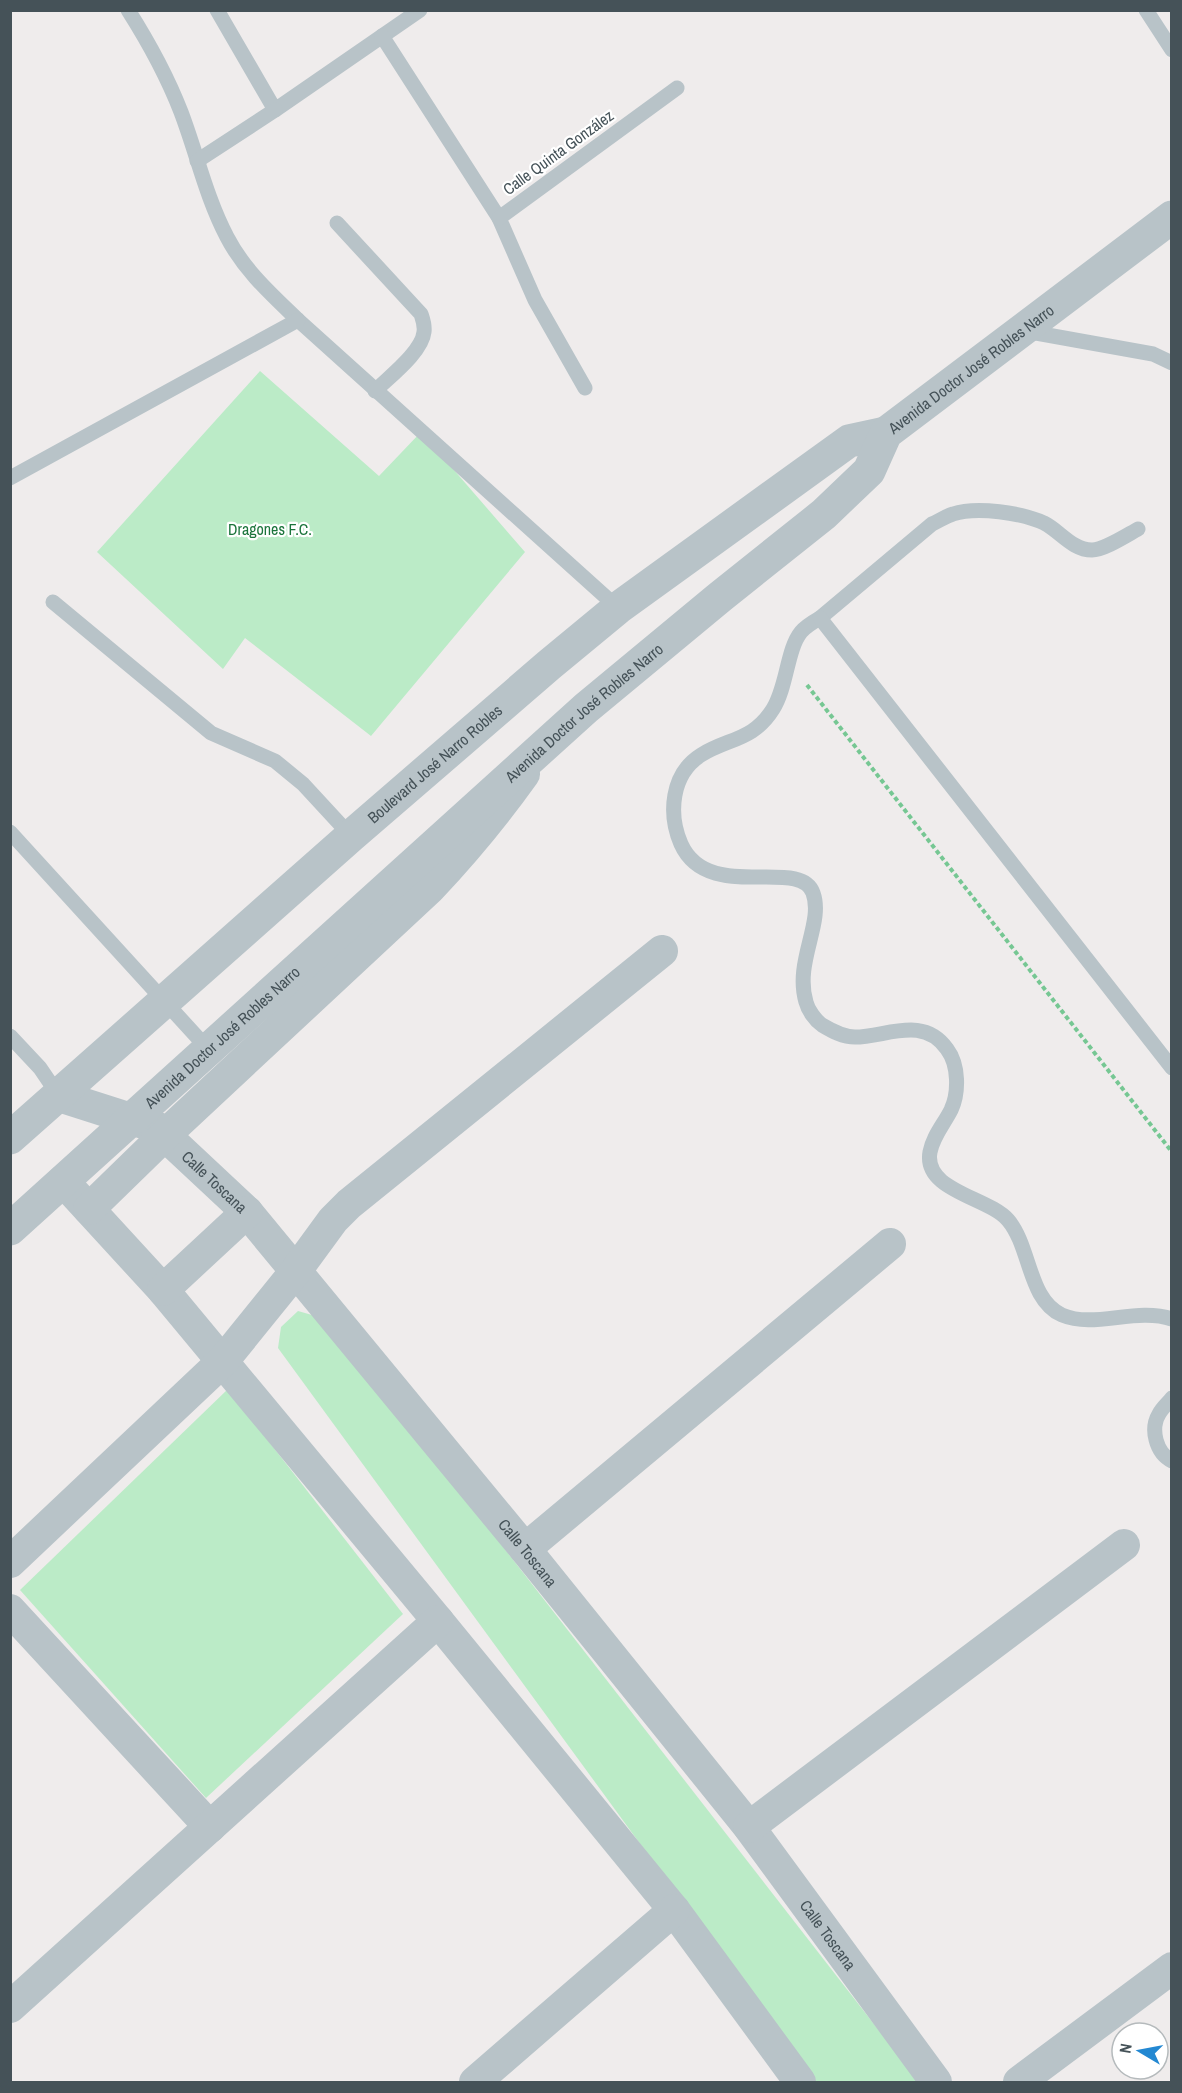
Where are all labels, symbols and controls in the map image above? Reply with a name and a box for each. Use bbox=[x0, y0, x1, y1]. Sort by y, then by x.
street label: Calle Quinta González bbox=[498, 104, 618, 200]
street label: Avenida Doctor José Robles Narro bbox=[883, 299, 1058, 439]
park label: Dragones F.C. bbox=[228, 518, 312, 540]
street label: Avenida Doctor José Robles Narro bbox=[499, 638, 667, 788]
street label: Boulevard José Narro Robles bbox=[363, 699, 507, 828]
street label: Avenida Doctor José Robles Narro bbox=[139, 961, 305, 1114]
street label: Calle Toscana bbox=[177, 1146, 253, 1218]
street label: Calle Toscana bbox=[493, 1514, 563, 1592]
street label: Calle Toscana bbox=[795, 1895, 862, 1975]
north arrow bbox=[1110, 2021, 1170, 2081]
text: N bbox=[1114, 2042, 1137, 2055]

